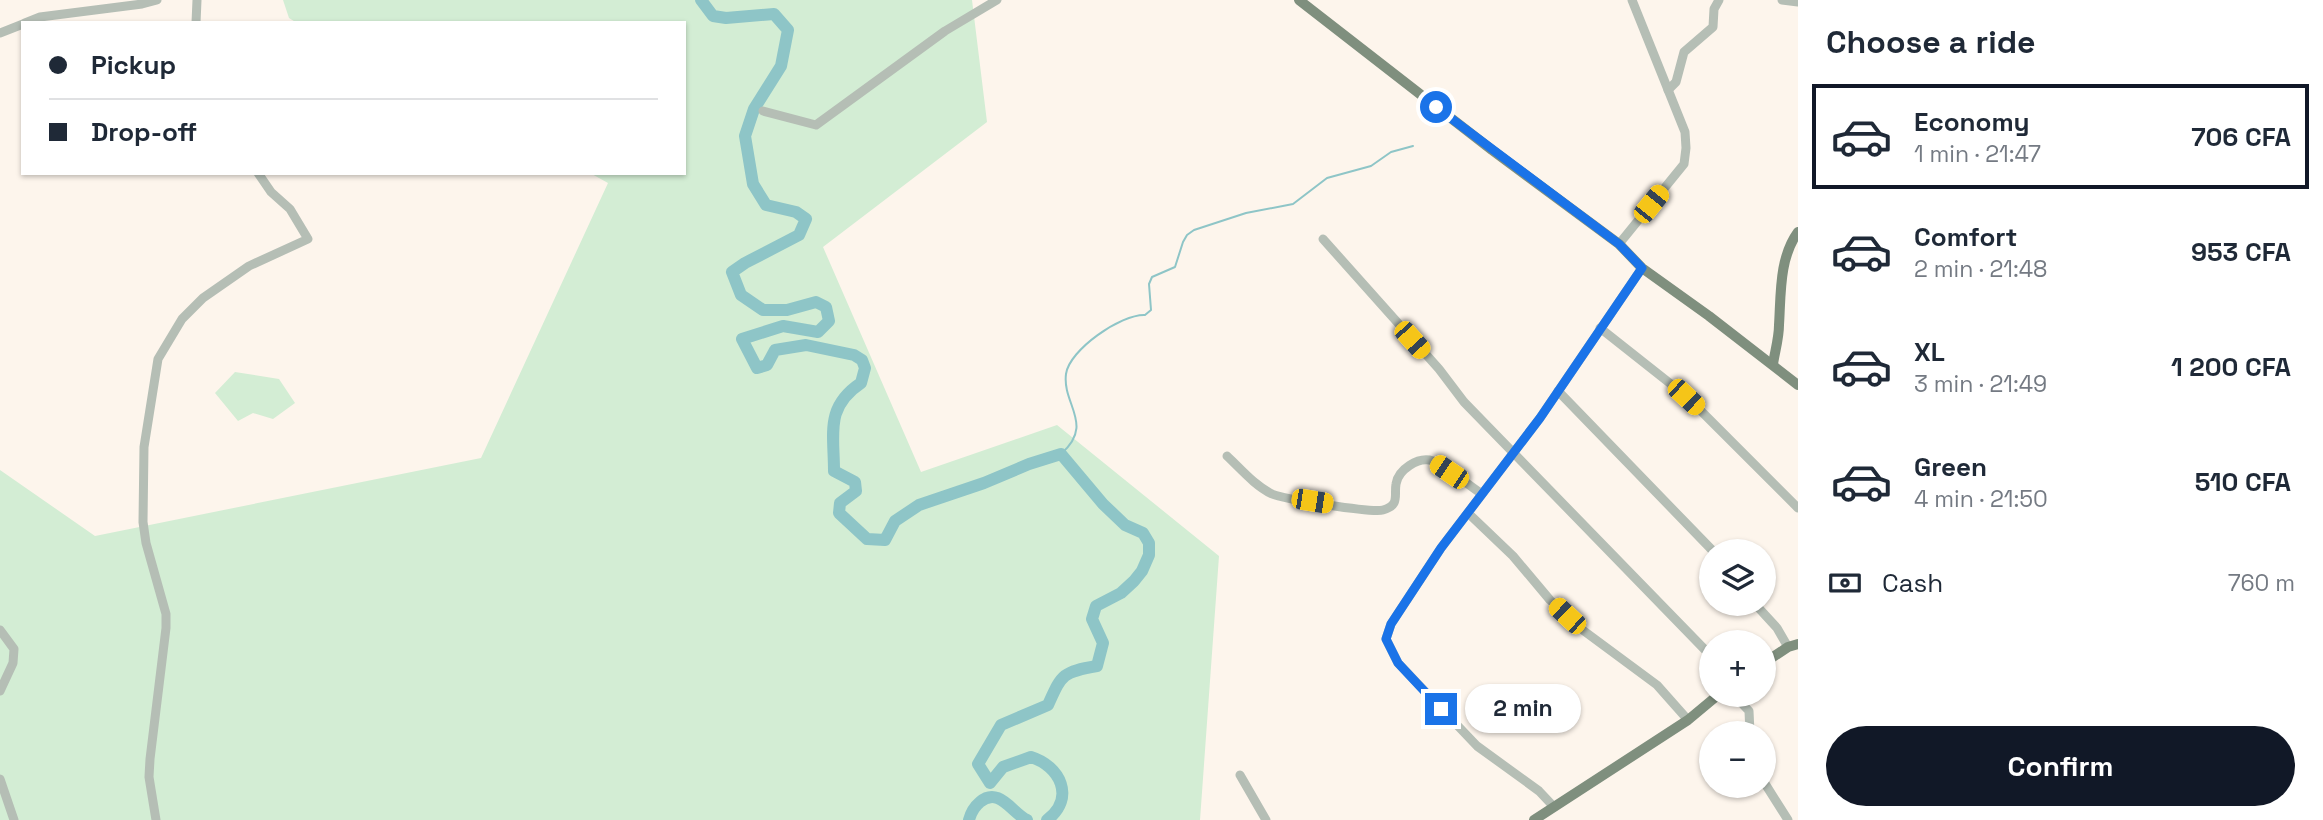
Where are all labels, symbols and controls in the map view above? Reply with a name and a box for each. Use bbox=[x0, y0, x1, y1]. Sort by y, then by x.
text: Choose a ride bbox=[1826, 22, 2036, 62]
text: Pickup bbox=[91, 48, 176, 82]
route start bbox=[1420, 91, 1452, 123]
icon: car bbox=[1830, 105, 1893, 168]
text: Economy bbox=[1914, 105, 2030, 139]
text: Drop-off bbox=[91, 115, 197, 149]
text: 706 CFA bbox=[2191, 120, 2291, 154]
text: 1 min · 21:47 bbox=[1914, 139, 2041, 169]
car bbox=[1630, 181, 1673, 227]
icon: car bbox=[1830, 220, 1893, 283]
text: Comfort bbox=[1914, 220, 2017, 254]
text: 953 CFA bbox=[2191, 235, 2291, 269]
text: 2 min · 21:48 bbox=[1914, 254, 2047, 284]
car bbox=[1391, 317, 1434, 363]
icon: car bbox=[1830, 335, 1893, 398]
text: XL bbox=[1914, 335, 1945, 369]
text: 1 200 CFA bbox=[2171, 350, 2291, 384]
text: 3 min · 21:49 bbox=[1914, 369, 2047, 399]
car bbox=[1664, 375, 1709, 419]
icon: car bbox=[1830, 450, 1893, 513]
text: Green bbox=[1914, 450, 1987, 484]
car bbox=[1426, 452, 1473, 492]
text: 510 CFA bbox=[2195, 465, 2291, 499]
text: 4 min · 21:50 bbox=[1914, 484, 2048, 514]
car bbox=[1290, 487, 1335, 515]
map controls bbox=[1699, 539, 1776, 798]
button: layers bbox=[1699, 539, 1776, 616]
icon: cash bbox=[1826, 564, 1864, 602]
text: Cash bbox=[1882, 566, 1943, 600]
text: 760 m bbox=[2228, 568, 2295, 598]
car bbox=[1545, 594, 1590, 638]
button: + bbox=[1699, 630, 1776, 707]
callout: 2 min bbox=[1466, 684, 1581, 734]
route end bbox=[1425, 693, 1457, 725]
text: 2 min bbox=[1493, 693, 1553, 723]
button: − bbox=[1699, 721, 1776, 798]
button: Confirm bbox=[1826, 726, 2295, 806]

